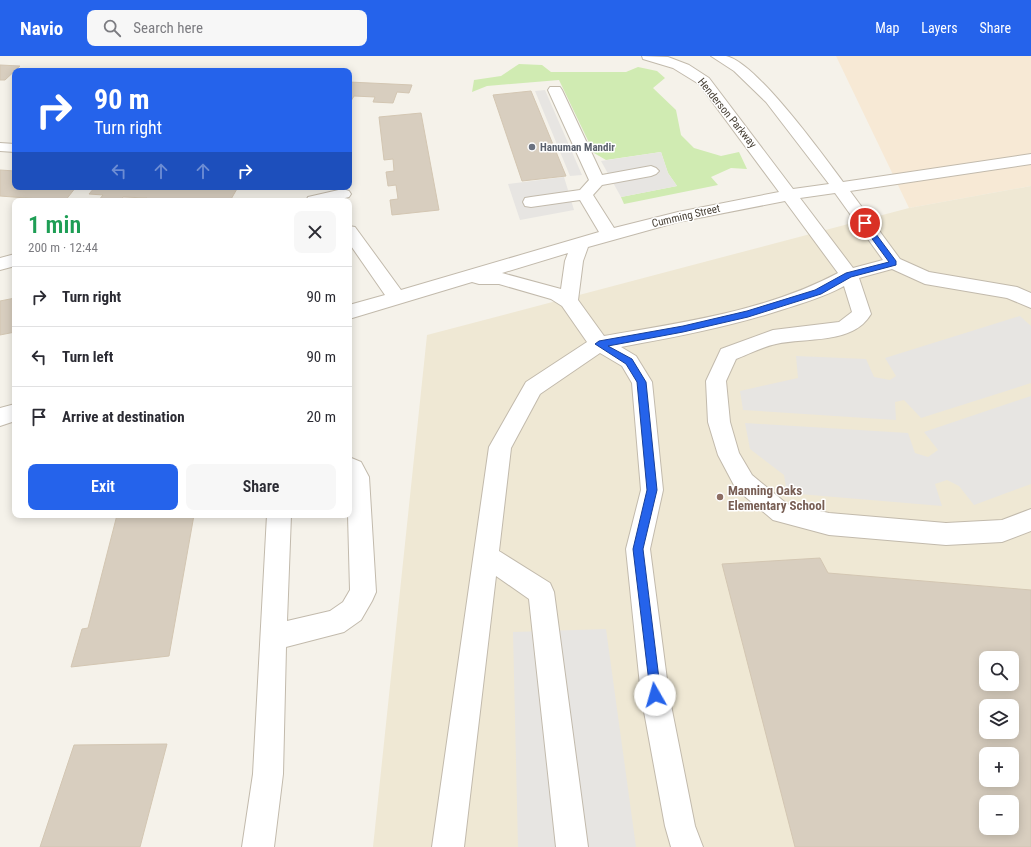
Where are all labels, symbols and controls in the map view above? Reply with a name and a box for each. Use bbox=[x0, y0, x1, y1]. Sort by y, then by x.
search box bbox=[87, 10, 367, 46]
text: Navio bbox=[20, 17, 63, 40]
icon: search bbox=[101, 17, 123, 39]
text: Search here bbox=[133, 19, 203, 37]
text: Map bbox=[875, 20, 899, 36]
text: Layers bbox=[921, 20, 958, 36]
text: Share bbox=[980, 20, 1011, 36]
street label: Henderson Parkway bbox=[695, 75, 759, 151]
text: 90 m bbox=[94, 83, 150, 116]
icon: right bbox=[28, 84, 80, 136]
text: Turn right bbox=[94, 117, 162, 138]
place label: Hanuman Mandir bbox=[540, 141, 615, 154]
marker: Hanuman Mandir bbox=[527, 142, 537, 152]
icon: left bbox=[108, 160, 130, 182]
icon: ahead bbox=[150, 160, 172, 182]
icon: ahead bbox=[192, 160, 214, 182]
icon: right bbox=[234, 160, 256, 182]
street label: Cumming Street bbox=[651, 202, 721, 230]
pin bbox=[848, 206, 882, 240]
text: 1 min bbox=[28, 211, 81, 239]
button: close bbox=[294, 211, 336, 253]
icon: arrive bbox=[854, 212, 876, 234]
text: 200 m · 12:44 bbox=[28, 240, 98, 255]
icon: right bbox=[28, 286, 50, 308]
text: Turn right bbox=[62, 288, 121, 306]
text: 90 m bbox=[306, 288, 336, 306]
icon: left bbox=[28, 346, 50, 368]
text: Turn left bbox=[62, 348, 113, 366]
text: 90 m bbox=[306, 348, 336, 366]
icon: arrive bbox=[28, 406, 50, 428]
text: Arrive at destination bbox=[62, 408, 185, 426]
text: 20 m bbox=[306, 408, 336, 426]
button: Exit bbox=[28, 464, 178, 510]
button: Share bbox=[186, 464, 336, 510]
place label: Manning Oaks Elementary School bbox=[728, 483, 825, 513]
marker: Manning Oaks Elementary School bbox=[715, 492, 725, 502]
map controls bbox=[979, 651, 1019, 835]
button: search bbox=[979, 651, 1019, 691]
position arrow bbox=[634, 674, 676, 716]
button: layers bbox=[979, 699, 1019, 739]
button: + bbox=[979, 747, 1019, 787]
button: − bbox=[979, 795, 1019, 835]

